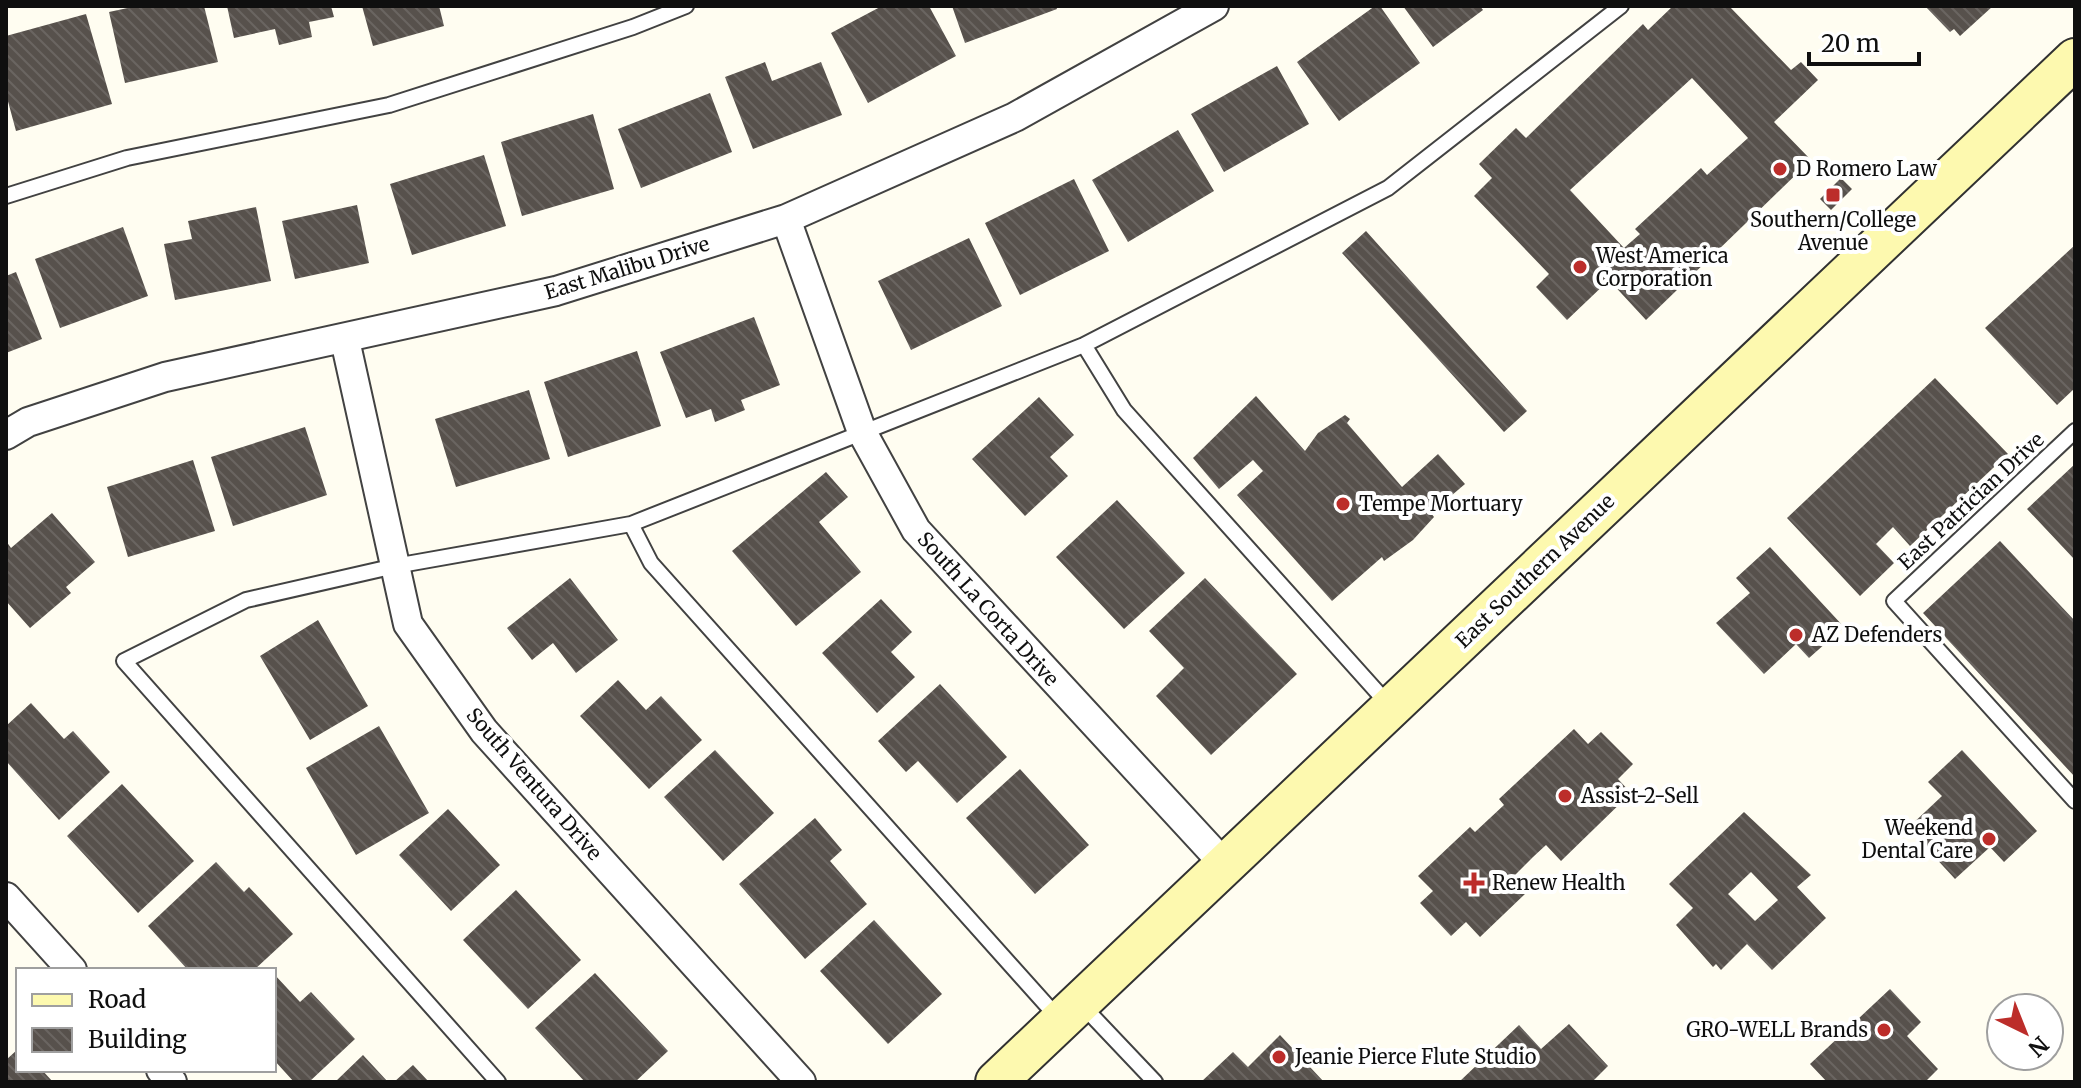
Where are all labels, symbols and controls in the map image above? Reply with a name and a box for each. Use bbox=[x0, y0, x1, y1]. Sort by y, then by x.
scale bar bbox=[1809, 16, 1919, 66]
text: 20 m bbox=[1821, 28, 1880, 59]
place label: D Romero Law bbox=[1796, 156, 1938, 181]
marker: D Romero Law bbox=[1771, 160, 1789, 178]
marker: Southern/College Avenue bbox=[1824, 186, 1842, 204]
place label: Southern/College Avenue bbox=[1750, 207, 1916, 255]
street label: East Malibu Drive bbox=[541, 231, 712, 304]
place label: West America Corporation bbox=[1595, 243, 1729, 291]
marker: West America Corporation bbox=[1571, 258, 1589, 276]
street label: East Patrician Drive bbox=[1893, 427, 2049, 575]
street label: East Southern Avenue bbox=[1450, 488, 1619, 653]
place label: Tempe Mortuary bbox=[1359, 491, 1523, 516]
marker: Tempe Mortuary bbox=[1334, 495, 1352, 513]
street label: South La Corta Drive bbox=[913, 526, 1064, 691]
place label: AZ Defenders bbox=[1811, 622, 1942, 647]
marker: AZ Defenders bbox=[1787, 626, 1805, 644]
street label: South Ventura Drive bbox=[461, 702, 607, 865]
place label: Assist-2-Sell bbox=[1580, 783, 1699, 808]
marker: Assist-2-Sell bbox=[1556, 787, 1574, 805]
place label: Weekend Dental Care bbox=[1862, 815, 1973, 863]
marker: Weekend Dental Care bbox=[1980, 830, 1998, 848]
place label: Renew Health bbox=[1492, 870, 1626, 895]
marker: Renew Health bbox=[1463, 872, 1485, 894]
legend bbox=[16, 968, 276, 1072]
text: Road bbox=[88, 984, 146, 1015]
north arrow bbox=[1985, 992, 2065, 1072]
place label: GRO-WELL Brands bbox=[1686, 1017, 1868, 1042]
marker: GRO-WELL Brands bbox=[1875, 1021, 1893, 1039]
text: Building bbox=[88, 1024, 187, 1055]
text: N bbox=[2022, 1030, 2055, 1063]
place label: Jeanie Pierce Flute Studio bbox=[1294, 1044, 1537, 1069]
marker: Jeanie Pierce Flute Studio bbox=[1270, 1048, 1288, 1066]

